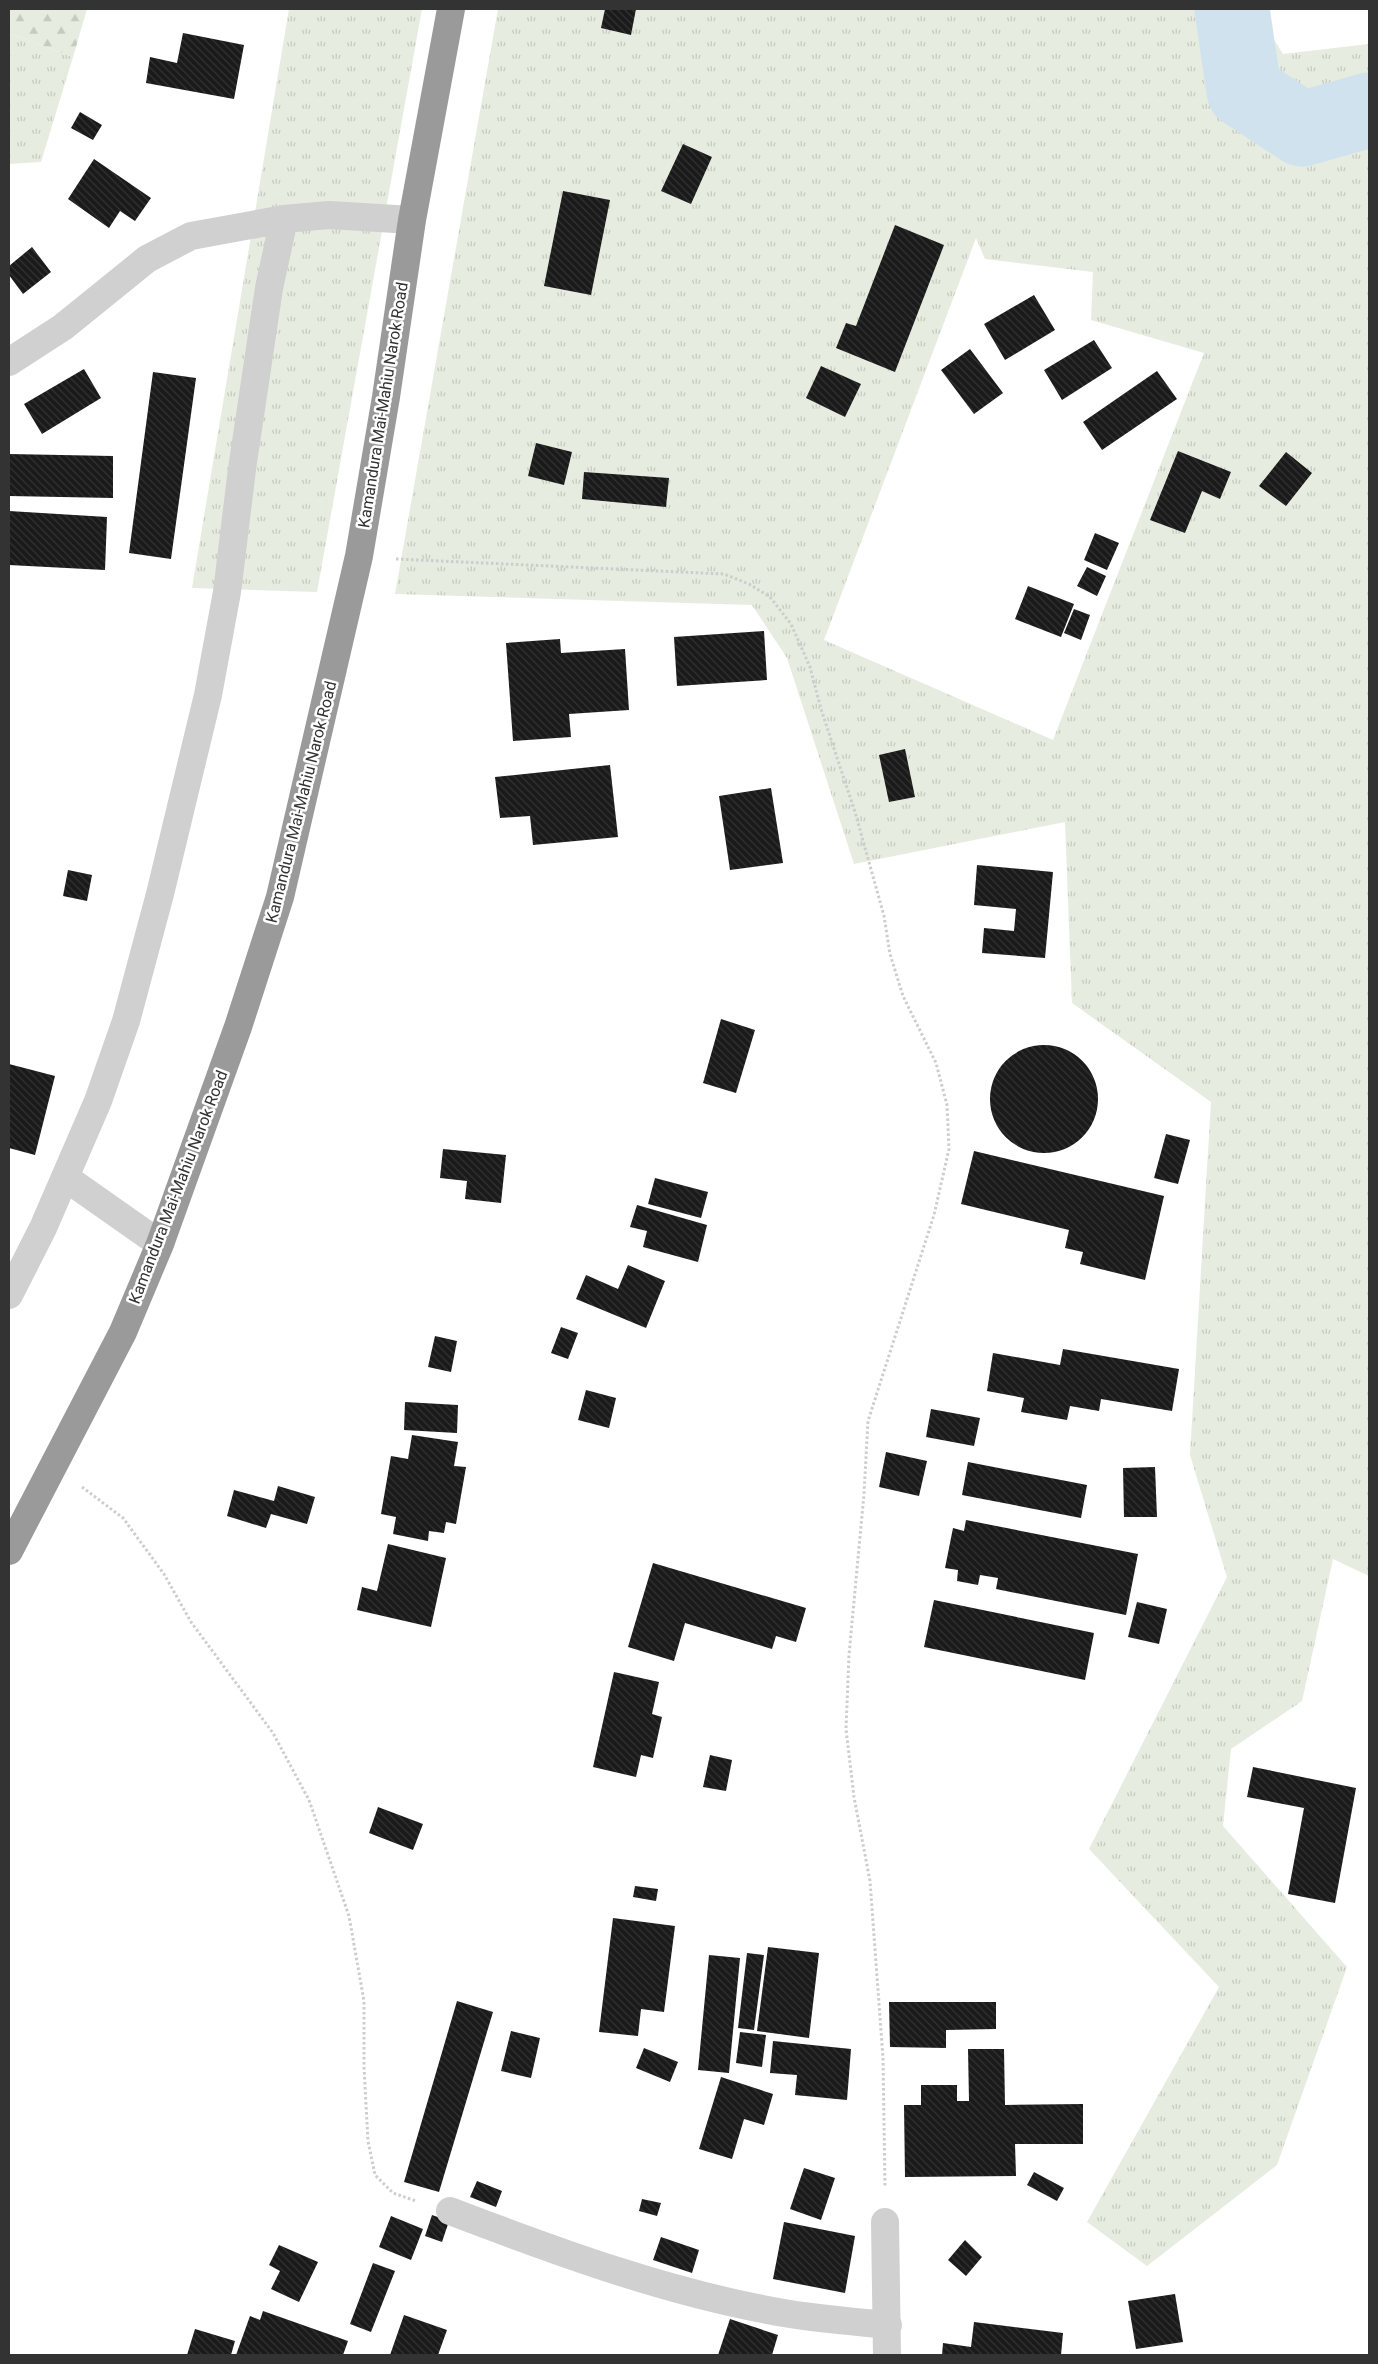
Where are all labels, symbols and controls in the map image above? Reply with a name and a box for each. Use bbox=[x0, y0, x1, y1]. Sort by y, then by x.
street label: Kamandura Mai-Mahiu Narok Road bbox=[354, 281, 412, 529]
street label: Kamandura Mai-Mahiu Narok Road bbox=[262, 679, 340, 925]
street label: Kamandura Mai-Mahiu Narok Road bbox=[125, 1068, 231, 1306]

